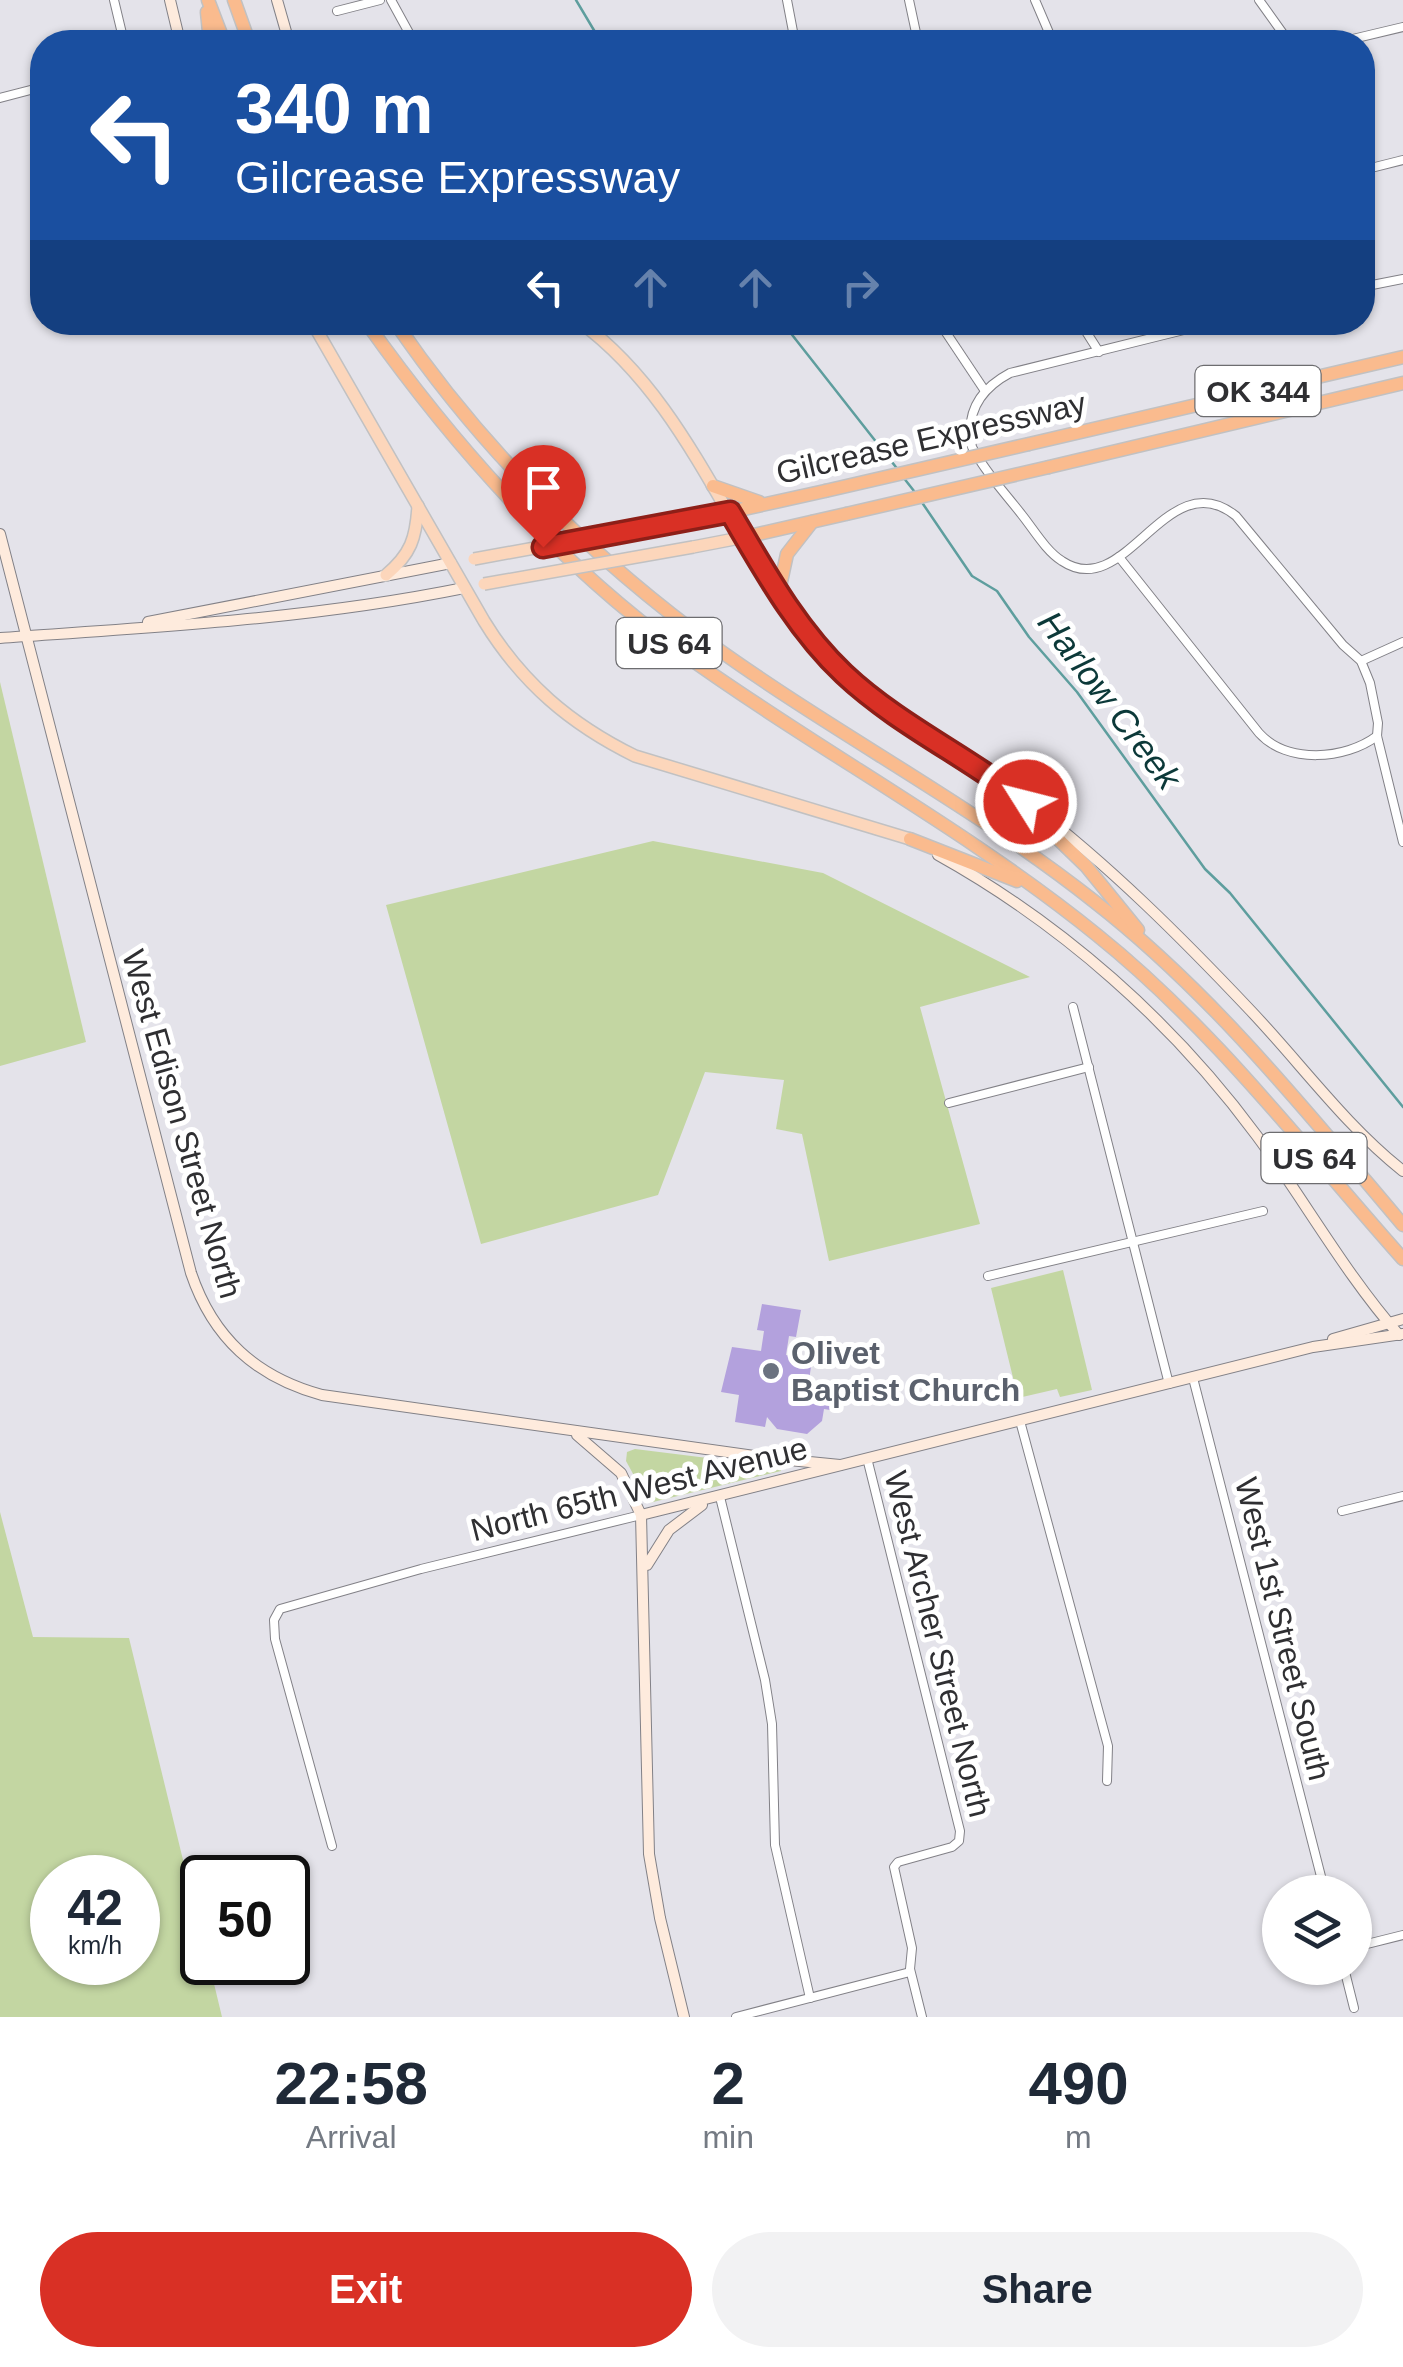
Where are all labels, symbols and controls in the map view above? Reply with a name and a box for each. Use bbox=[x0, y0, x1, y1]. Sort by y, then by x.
icon: left bbox=[70, 70, 200, 200]
text: 340 m bbox=[235, 70, 433, 148]
text: Gilcrease Expressway bbox=[235, 152, 680, 203]
icon: left bbox=[518, 260, 573, 315]
icon: ahead bbox=[623, 260, 678, 315]
icon: ahead bbox=[728, 260, 783, 315]
icon: right bbox=[833, 260, 888, 315]
road number: OK 344 bbox=[1196, 366, 1320, 416]
street label: Gilcrease Expressway bbox=[773, 385, 1089, 491]
pin bbox=[501, 445, 586, 548]
icon: arrive bbox=[516, 460, 571, 515]
water label: Harlow Creek bbox=[1031, 604, 1190, 798]
road number: US 64 bbox=[616, 618, 722, 668]
position arrow bbox=[974, 750, 1078, 854]
street label: West Edison Street North bbox=[115, 946, 249, 1302]
road number: US 64 bbox=[1262, 1133, 1366, 1183]
place label: Olivet Baptist Church bbox=[791, 1335, 1020, 1408]
marker: Olivet Baptist Church bbox=[760, 1360, 782, 1382]
street label: North 65th West Avenue bbox=[467, 1430, 811, 1548]
street label: West Archer Street North bbox=[878, 1467, 998, 1821]
street label: West 1st Street South bbox=[1228, 1474, 1338, 1784]
speed limit sign: 50 bbox=[180, 1855, 310, 1985]
map controls bbox=[1262, 1875, 1372, 1985]
button: layers bbox=[1262, 1875, 1372, 1985]
text: 42 bbox=[67, 1880, 123, 1936]
text: km/h bbox=[68, 1931, 122, 1959]
text: 22:58 bbox=[274, 2050, 428, 2117]
text: 2 bbox=[711, 2050, 745, 2117]
text: 490 bbox=[1028, 2050, 1129, 2117]
text: Arrival bbox=[306, 2119, 397, 2155]
text: min bbox=[702, 2119, 754, 2155]
text: m bbox=[1065, 2119, 1092, 2155]
button: Exit bbox=[40, 2232, 692, 2347]
button: Share bbox=[712, 2232, 1363, 2347]

